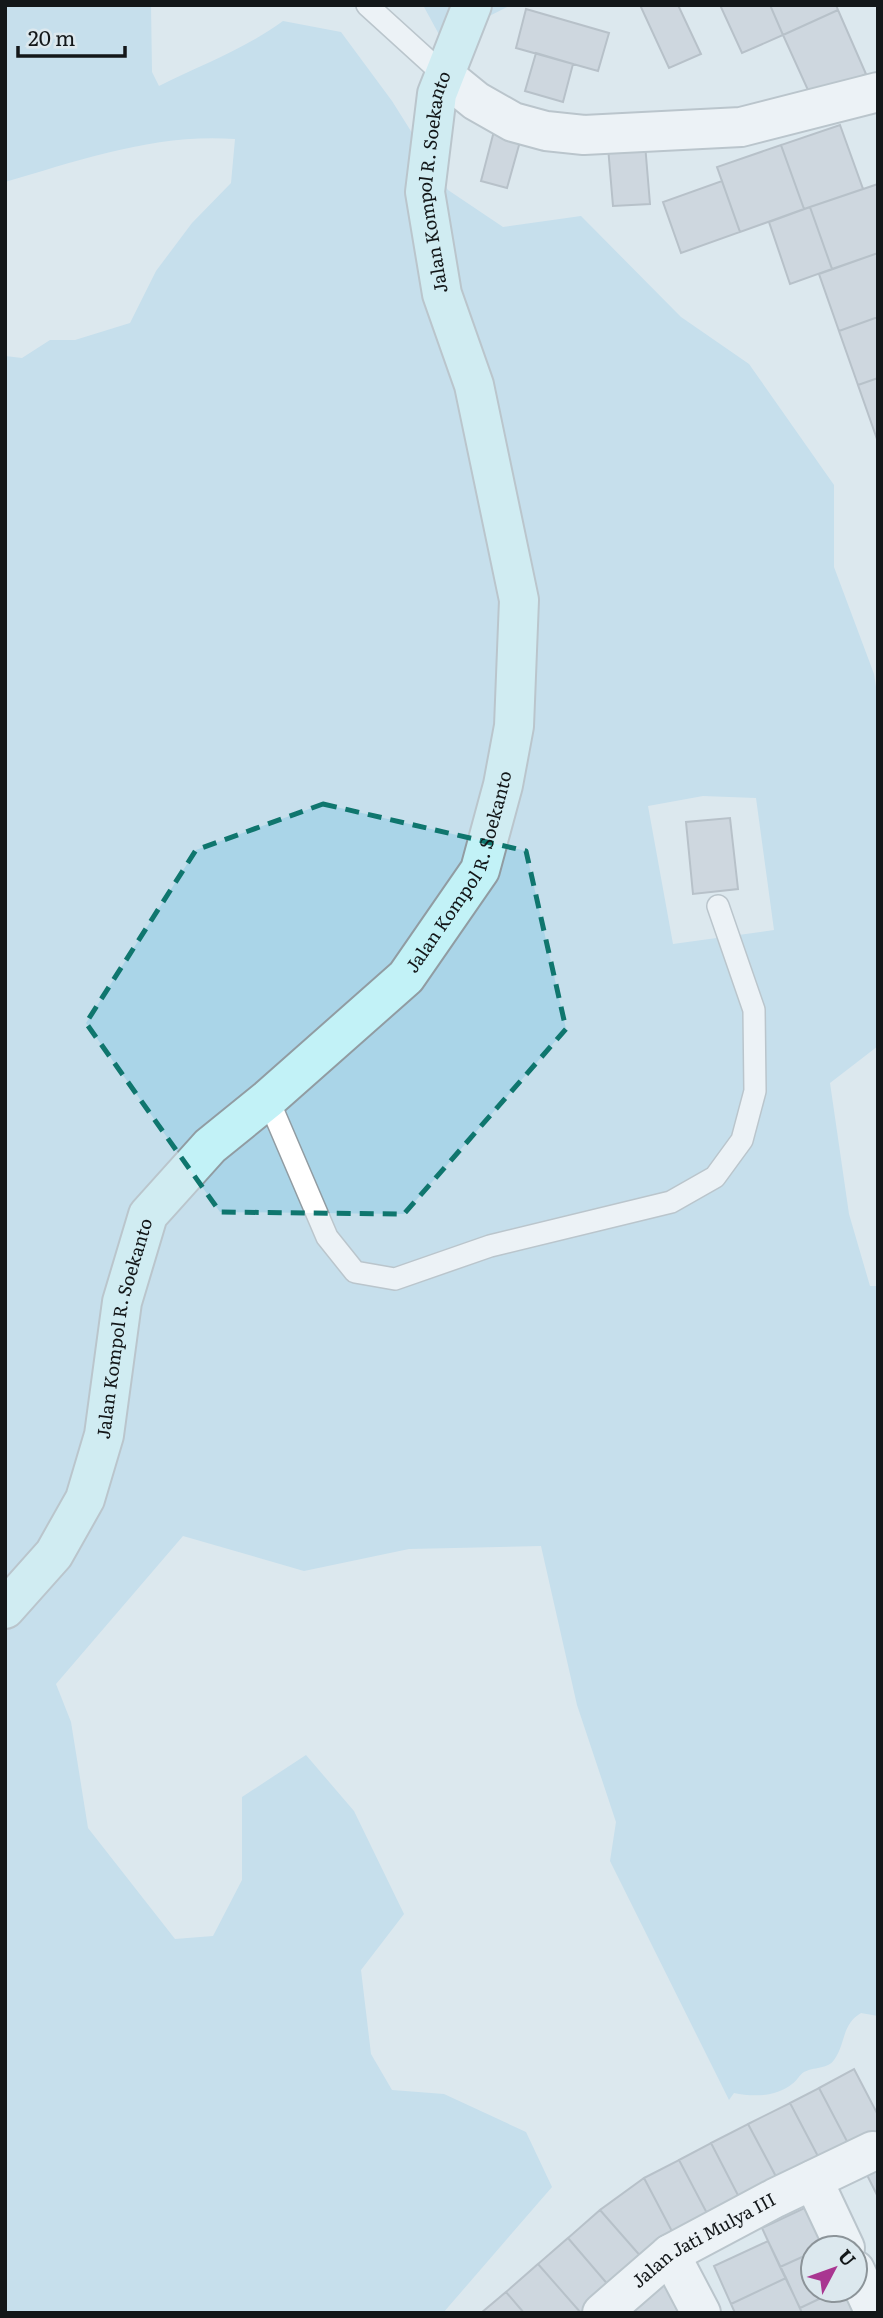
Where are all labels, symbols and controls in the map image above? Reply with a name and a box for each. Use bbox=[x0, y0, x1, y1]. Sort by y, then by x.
scale bar bbox=[18, 14, 124, 58]
text: 20 m bbox=[28, 21, 75, 52]
street label: Jalan Kompol R. Soekanto bbox=[410, 66, 457, 295]
street label: Jalan Kompol R. Soekanto bbox=[398, 768, 517, 978]
street label: Jalan Kompol R. Soekanto bbox=[89, 1215, 158, 1440]
street label: Jalan Jati Mulya III bbox=[625, 2185, 780, 2294]
north arrow bbox=[799, 2234, 869, 2304]
text: U bbox=[832, 2242, 863, 2272]

